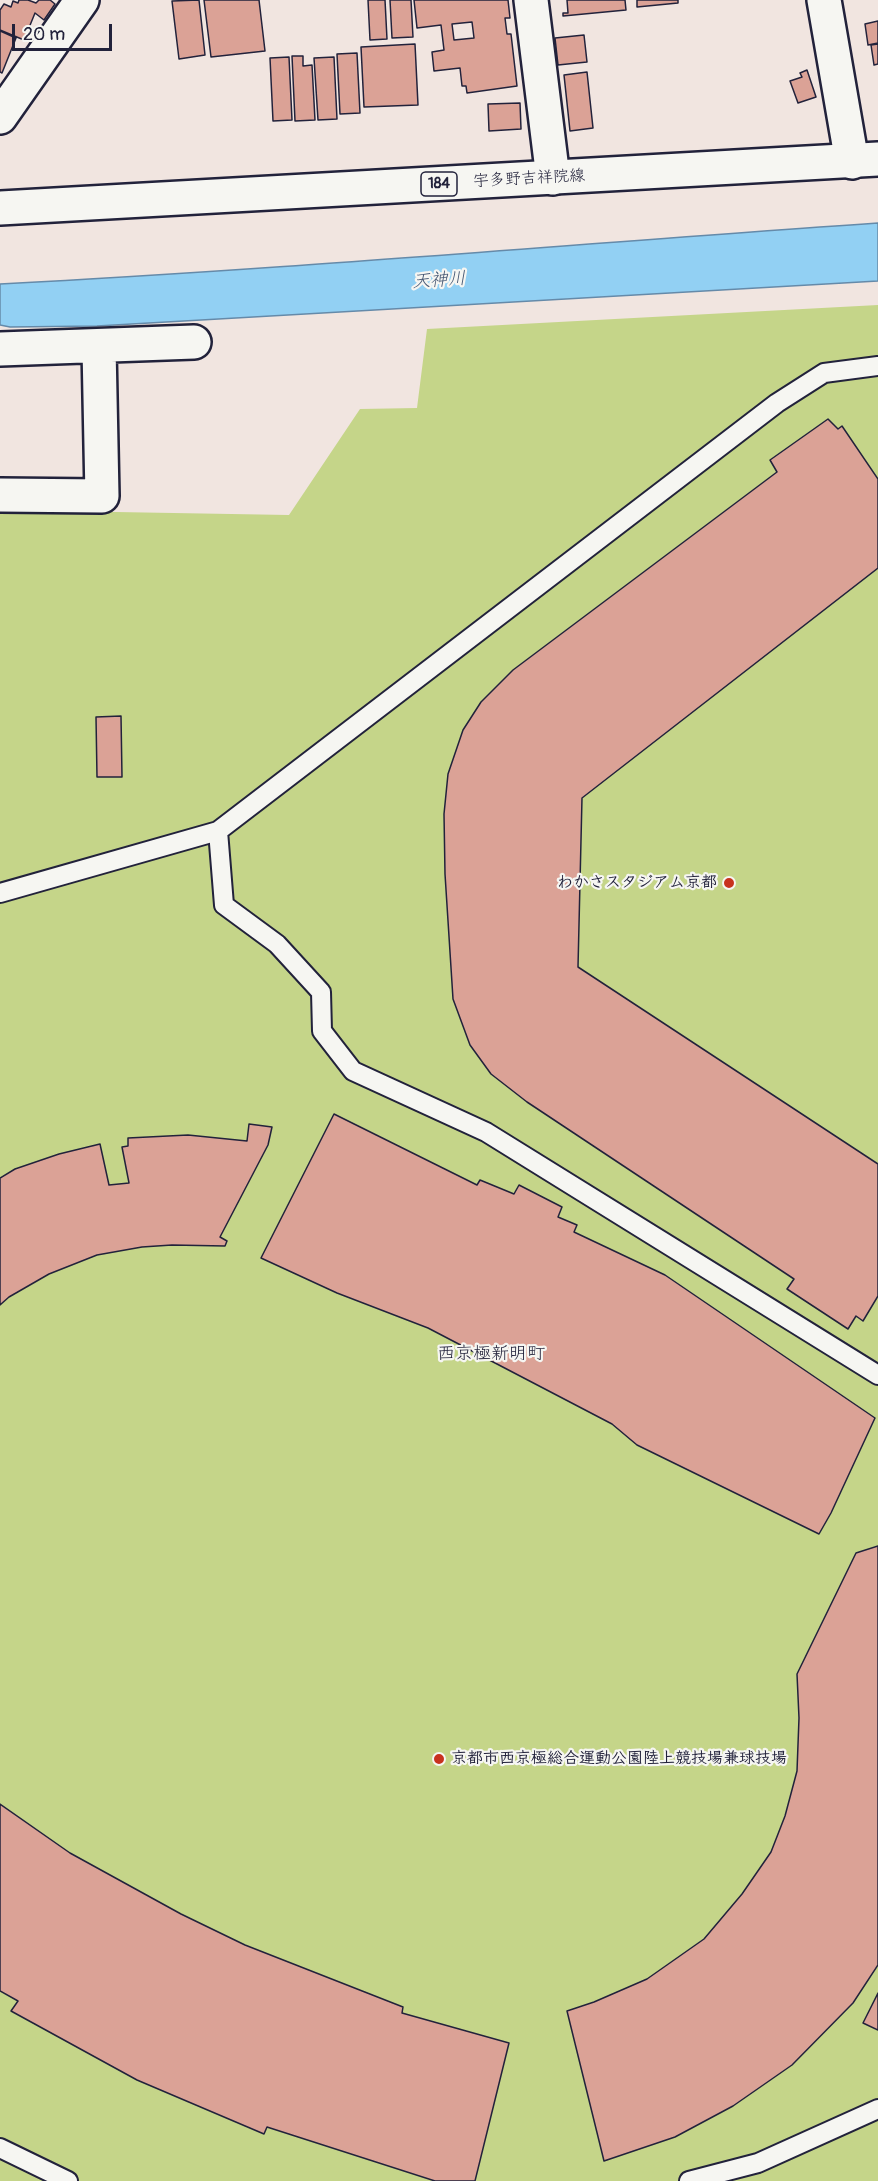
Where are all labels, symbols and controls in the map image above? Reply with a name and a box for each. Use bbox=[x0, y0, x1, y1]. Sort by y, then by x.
scale bar bbox=[15, 12, 116, 50]
text: 20 m bbox=[23, 23, 65, 46]
street label: 宇多野吉祥院線 bbox=[473, 166, 585, 192]
road number: 184 bbox=[421, 172, 457, 196]
water label: 天神川 bbox=[411, 268, 467, 294]
place label: わかさスタジアム京都 bbox=[557, 873, 717, 893]
marker: わかさスタジアム京都 bbox=[722, 876, 736, 890]
district label: 西京極新明町 bbox=[437, 1343, 545, 1365]
place label: 京都市西京極総合運動公園陸上競技場兼球技場 bbox=[451, 1749, 787, 1769]
marker: 京都市西京極総合運動公園陸上競技場兼球技場 bbox=[432, 1752, 446, 1766]

